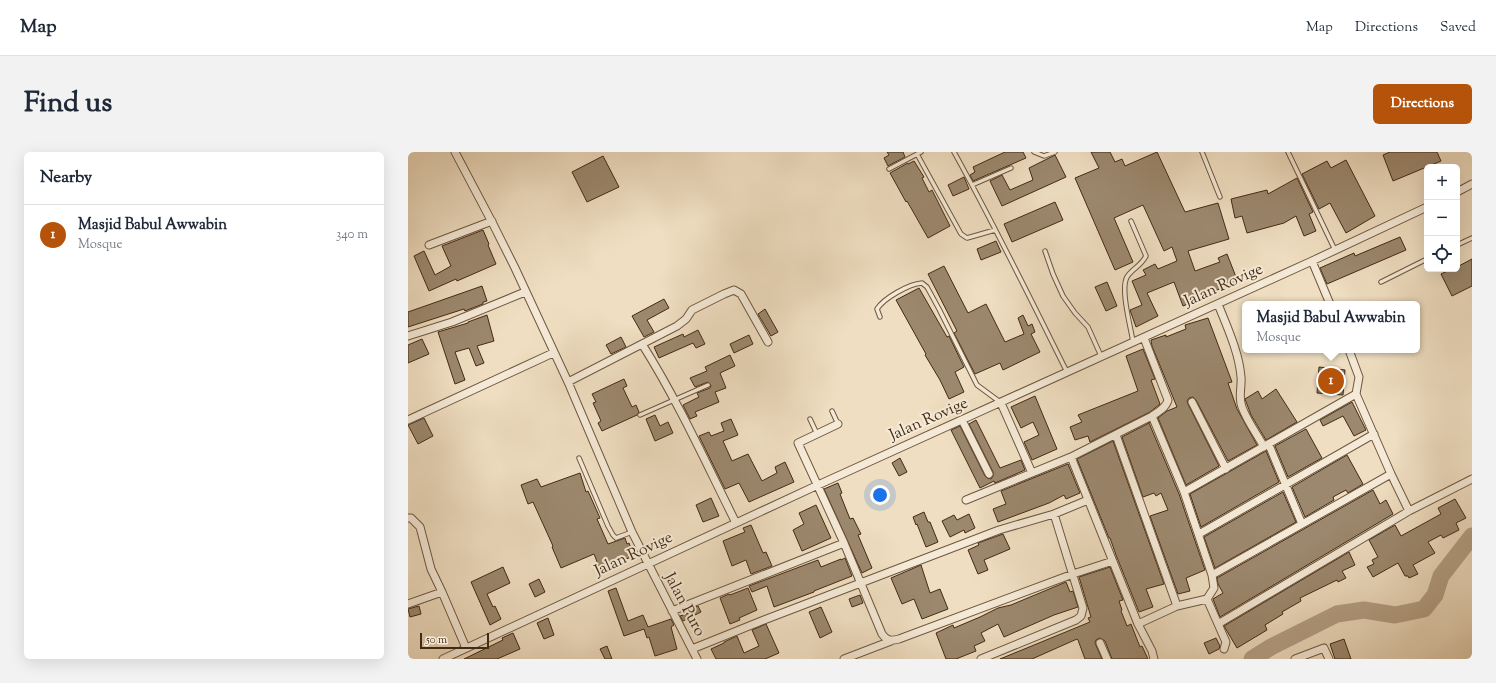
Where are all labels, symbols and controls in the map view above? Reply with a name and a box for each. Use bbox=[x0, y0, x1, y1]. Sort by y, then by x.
text: Map bbox=[20, 14, 57, 41]
text: Map bbox=[1306, 18, 1333, 38]
text: Directions bbox=[1355, 18, 1418, 38]
text: Saved bbox=[1440, 18, 1476, 38]
text: Find us bbox=[24, 84, 112, 124]
button: Directions bbox=[1373, 84, 1472, 124]
map controls bbox=[1424, 164, 1460, 272]
button: + bbox=[1424, 164, 1460, 200]
text: Nearby bbox=[40, 166, 92, 190]
button: − bbox=[1424, 200, 1460, 236]
text: Masjid Babul Awwabin bbox=[78, 215, 227, 236]
text: 1 bbox=[51, 226, 55, 244]
text: 340 m bbox=[336, 226, 368, 244]
text: Mosque bbox=[78, 236, 123, 254]
button: locate bbox=[1424, 236, 1460, 272]
street label: Jalan Rovige bbox=[1180, 258, 1267, 314]
popup bbox=[1242, 301, 1420, 353]
text: Masjid Babul Awwabin bbox=[1256, 308, 1406, 329]
text: Mosque bbox=[1256, 329, 1301, 347]
pin: 1 bbox=[1318, 366, 1344, 396]
street label: Jalan Rovige bbox=[885, 392, 972, 448]
your location bbox=[870, 485, 890, 505]
street label: Jalan Rovige bbox=[590, 527, 677, 584]
street label: Jalan Puro bbox=[657, 568, 711, 641]
scale bar bbox=[420, 631, 489, 650]
text: 50 m bbox=[426, 632, 447, 648]

